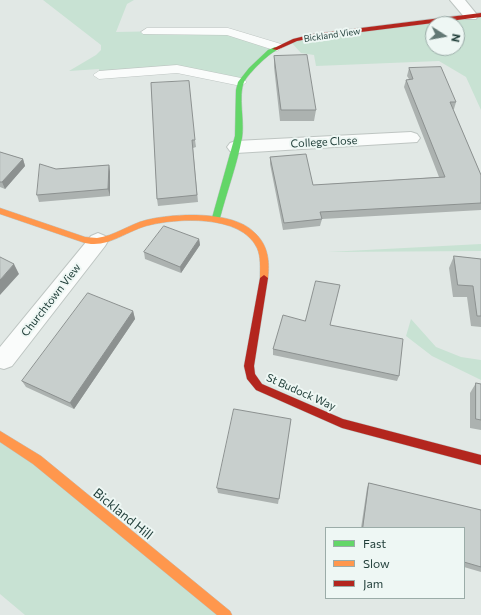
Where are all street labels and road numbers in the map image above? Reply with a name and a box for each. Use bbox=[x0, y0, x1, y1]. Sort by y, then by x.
street label: Bickland View bbox=[303, 26, 361, 44]
street label: College Close bbox=[290, 134, 358, 150]
street label: Churchtown View bbox=[18, 261, 84, 339]
street label: St Budock Way bbox=[264, 371, 338, 413]
street label: Bickland Hill bbox=[90, 485, 156, 543]

